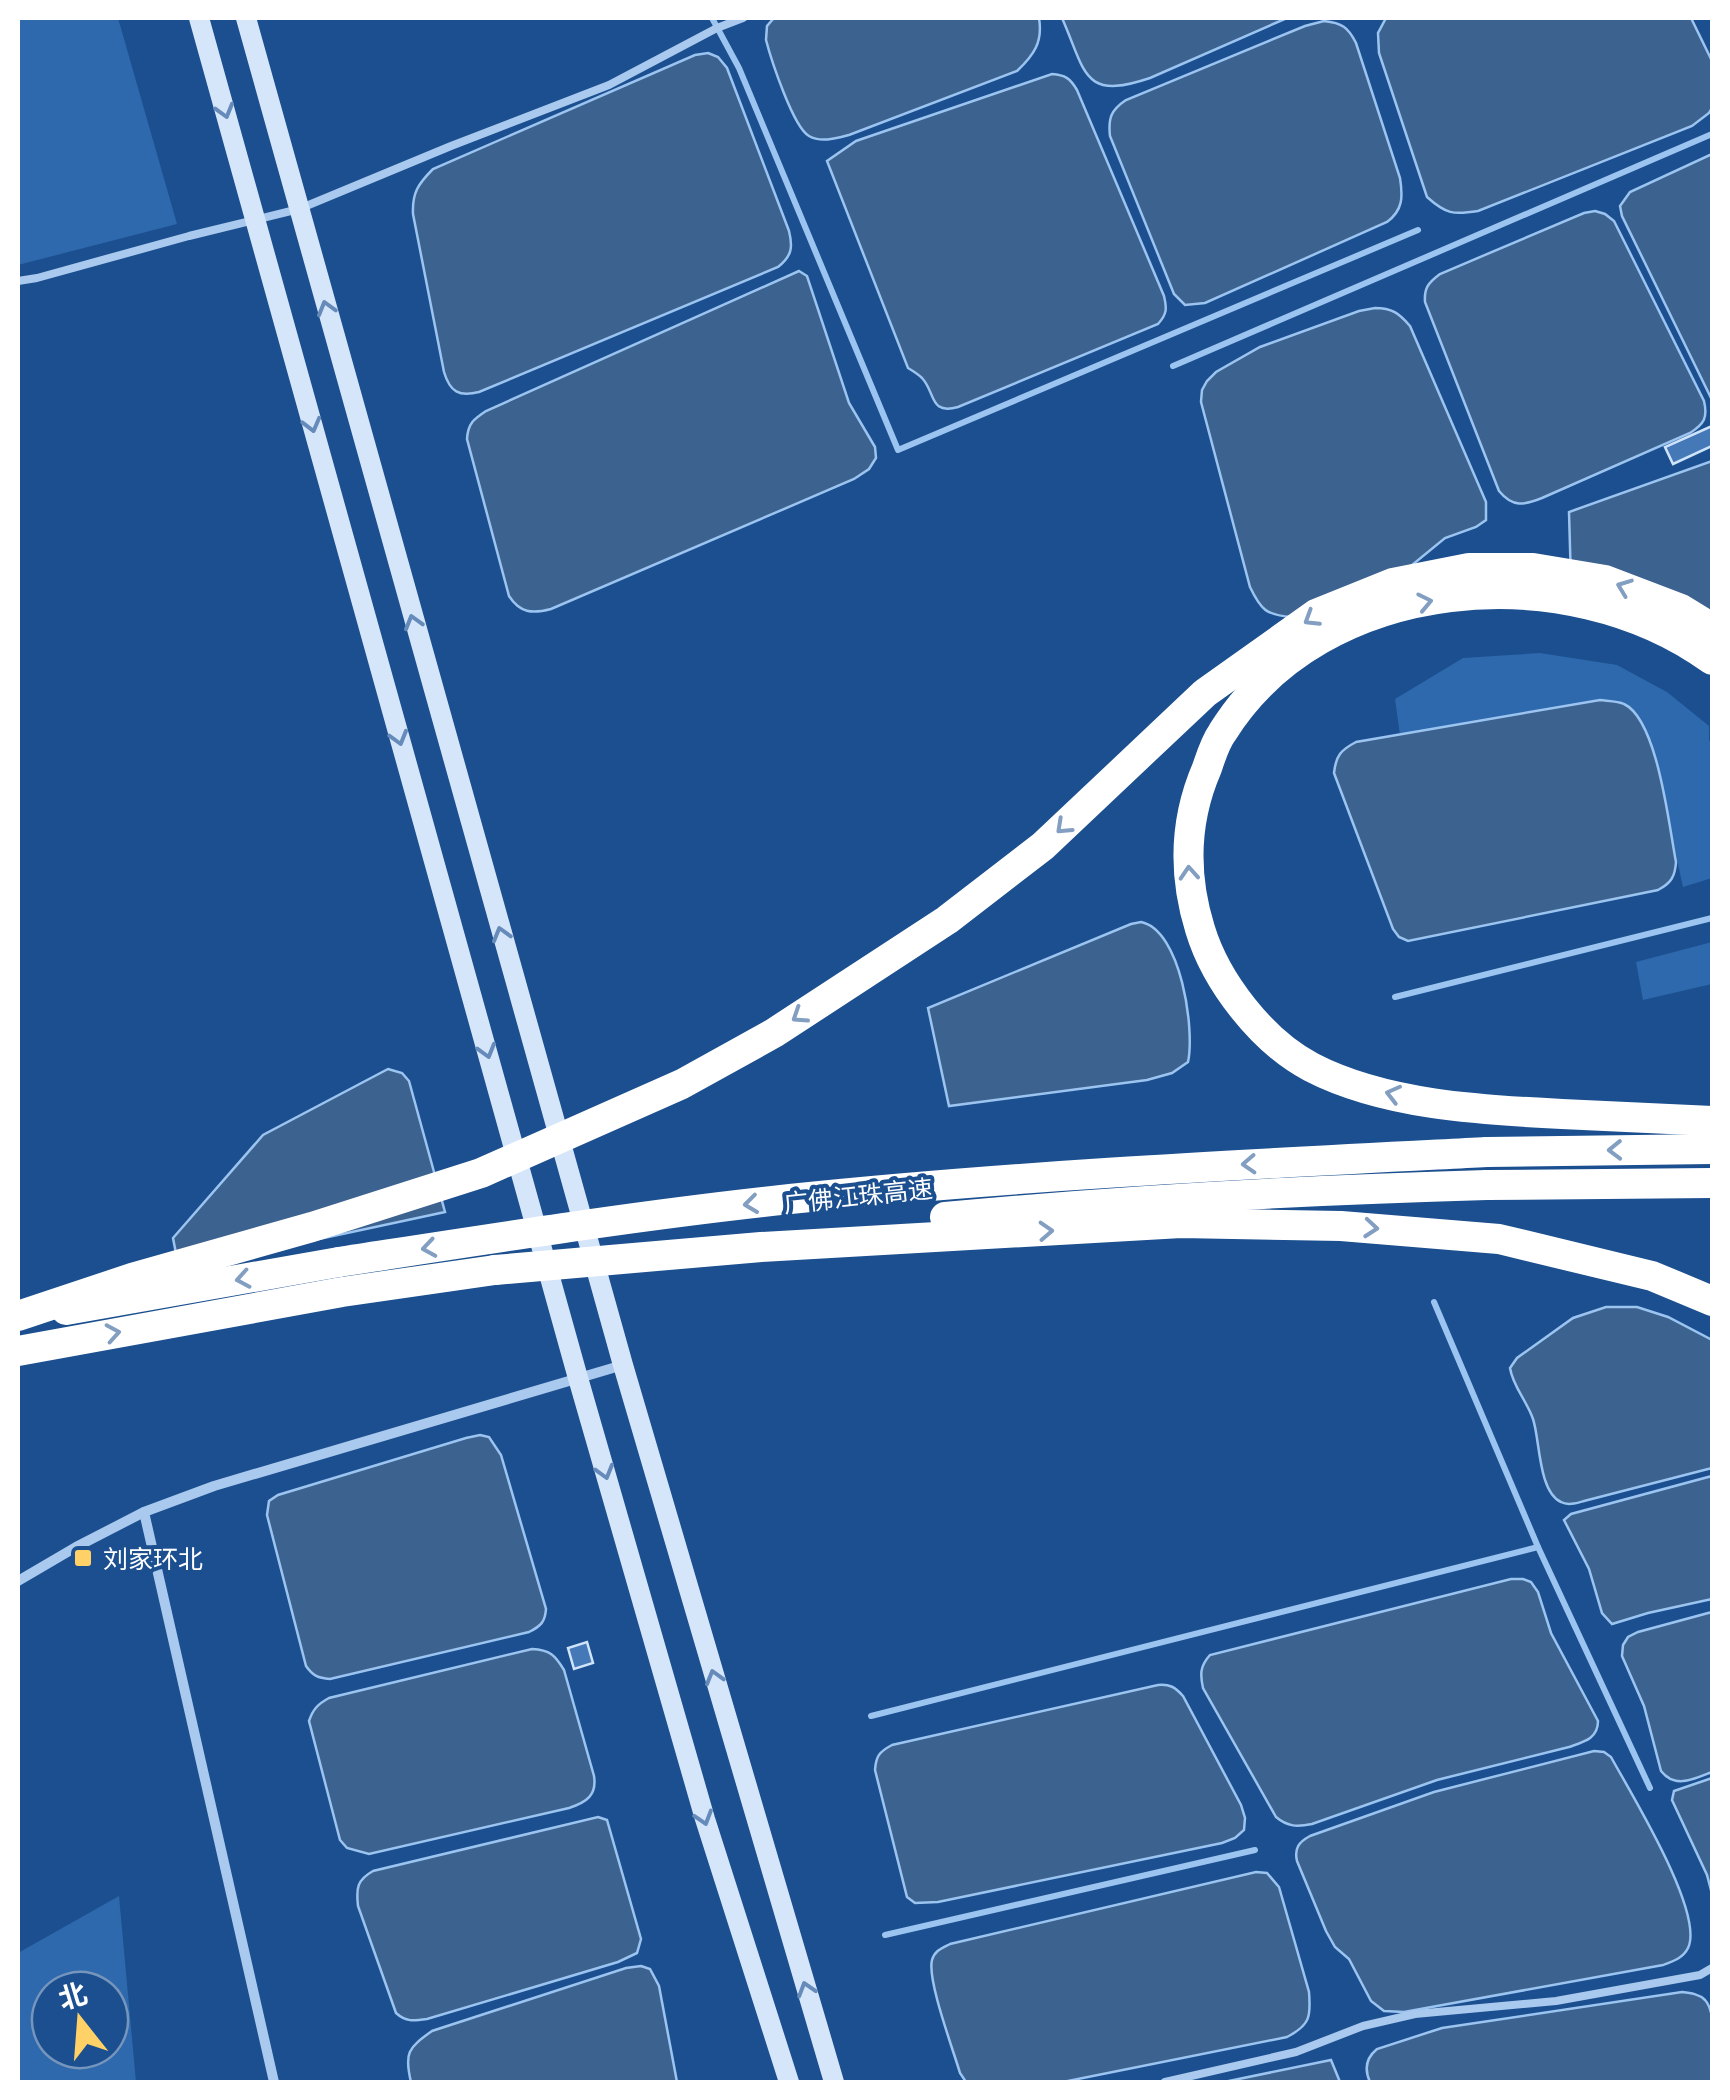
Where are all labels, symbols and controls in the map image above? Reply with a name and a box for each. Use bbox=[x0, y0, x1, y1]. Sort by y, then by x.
one-way arrow bbox=[213, 102, 234, 119]
one-way arrow bbox=[317, 300, 338, 318]
one-way arrow bbox=[300, 415, 321, 432]
one-way arrow bbox=[1617, 578, 1634, 599]
one-way arrow bbox=[1416, 593, 1433, 614]
one-way arrow bbox=[1304, 607, 1322, 626]
one-way arrow bbox=[404, 613, 425, 631]
one-way arrow bbox=[387, 729, 408, 746]
one-way arrow bbox=[1056, 815, 1075, 833]
one-way arrow bbox=[1179, 864, 1200, 880]
one-way arrow bbox=[492, 926, 513, 944]
one-way arrow bbox=[792, 1004, 810, 1023]
one-way arrow bbox=[475, 1042, 496, 1059]
one-way arrow bbox=[1385, 1085, 1402, 1106]
one-way arrow bbox=[1607, 1139, 1622, 1161]
one-way arrow bbox=[1241, 1153, 1257, 1174]
street label: 广佛江珠高速 bbox=[782, 1172, 934, 1218]
one-way arrow bbox=[743, 1193, 759, 1214]
one-way arrow bbox=[1363, 1217, 1379, 1239]
one-way arrow bbox=[1039, 1221, 1055, 1242]
one-way arrow bbox=[421, 1237, 438, 1258]
one-way arrow bbox=[234, 1268, 251, 1289]
one-way arrow bbox=[105, 1324, 122, 1345]
one-way arrow bbox=[593, 1463, 614, 1480]
place label: 刘家环北 bbox=[103, 1543, 203, 1573]
marker: 刘家环北 bbox=[72, 1547, 94, 1569]
one-way arrow bbox=[705, 1670, 726, 1687]
one-way arrow bbox=[692, 1809, 713, 1826]
north arrow bbox=[30, 1970, 130, 2070]
text: 北 bbox=[54, 1975, 91, 2015]
one-way arrow bbox=[797, 1981, 818, 1998]

